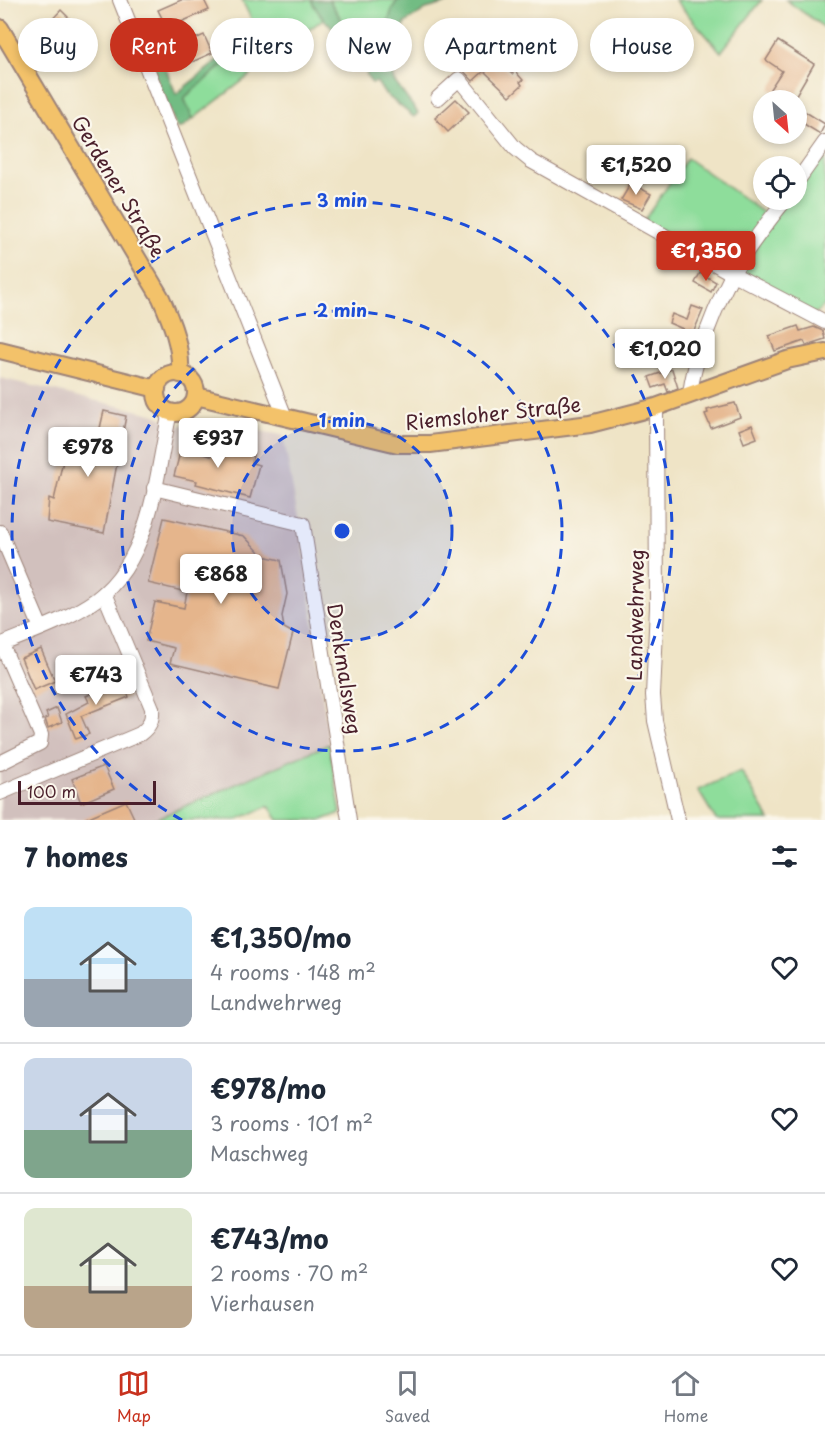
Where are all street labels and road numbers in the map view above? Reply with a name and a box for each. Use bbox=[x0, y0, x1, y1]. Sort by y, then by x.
street label: Gerdener Straße bbox=[65, 109, 173, 263]
street label: Riemsloher Straße bbox=[404, 389, 582, 437]
street label: Landwehrweg bbox=[619, 549, 651, 681]
street label: Denkmalsweg bbox=[320, 601, 370, 737]

